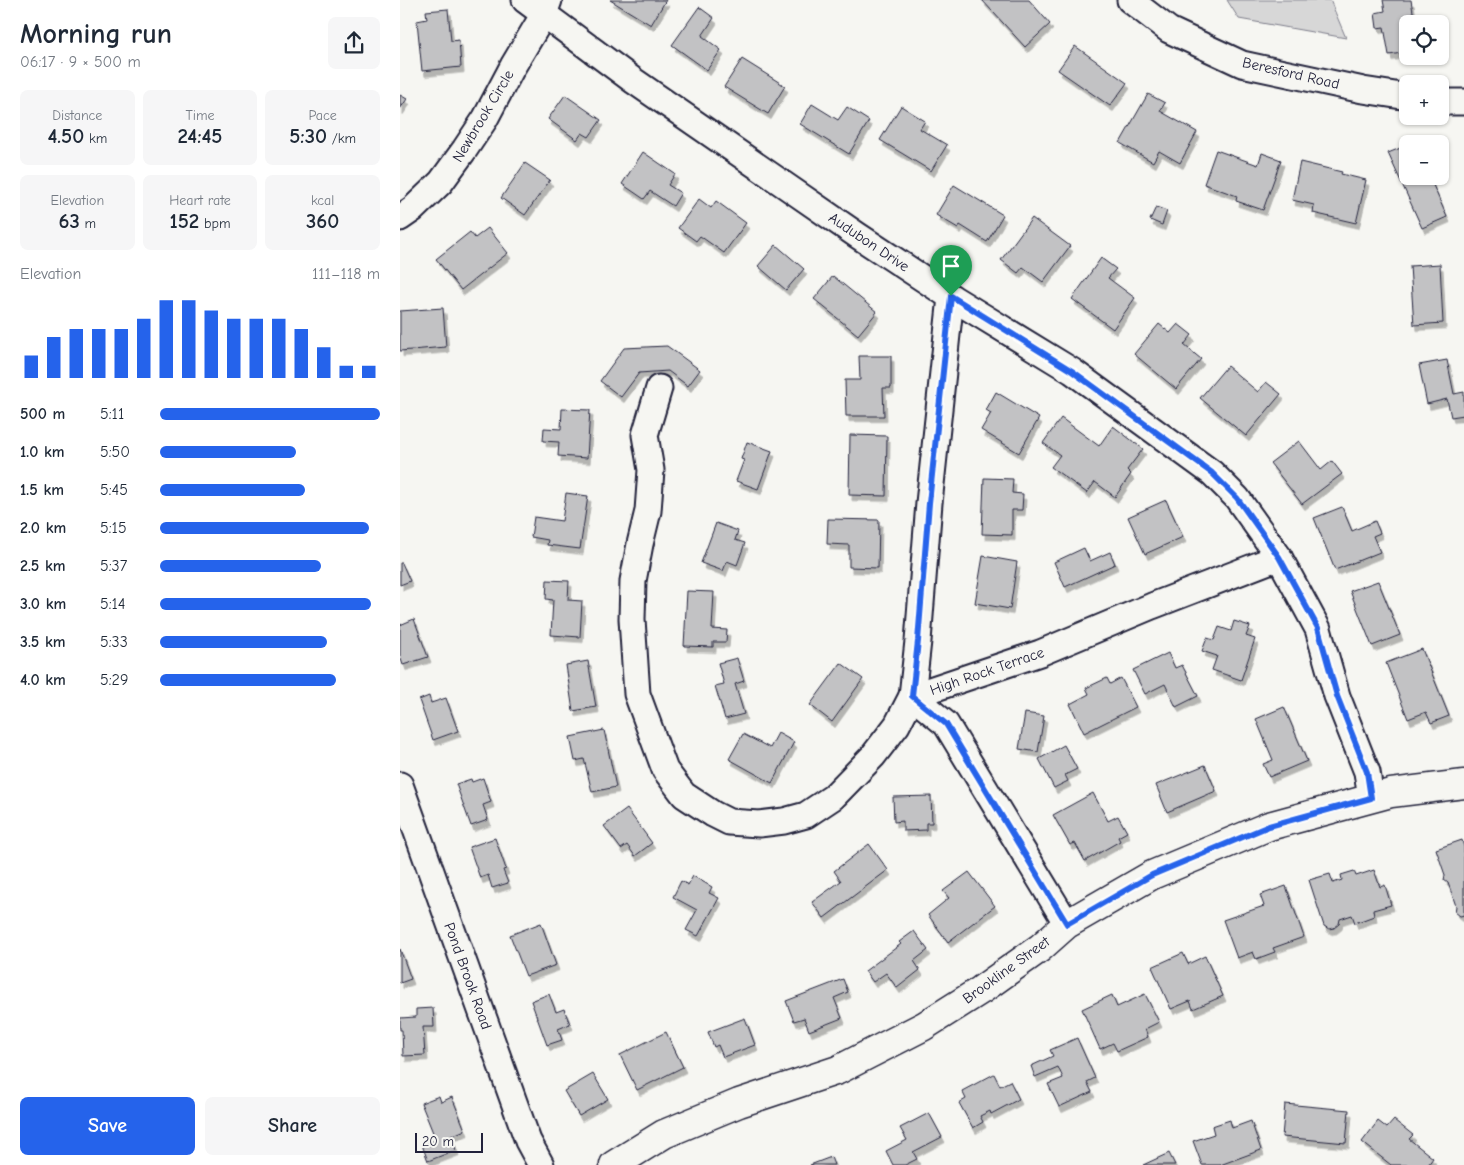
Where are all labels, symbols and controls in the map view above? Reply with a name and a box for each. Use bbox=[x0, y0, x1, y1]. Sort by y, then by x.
map controls bbox=[1399, 15, 1449, 185]
button: locate bbox=[1399, 15, 1449, 65]
button: share bbox=[328, 17, 380, 69]
text: Morning run bbox=[20, 18, 172, 50]
text: 06:17 · 9 × 500 m bbox=[20, 53, 141, 71]
street label: Beresford Road bbox=[1241, 53, 1341, 93]
street label: Newbrook Circle bbox=[448, 66, 518, 165]
button: + bbox=[1399, 75, 1449, 125]
text: Distance bbox=[52, 107, 102, 124]
text: Time bbox=[185, 107, 215, 124]
text: Pace bbox=[309, 107, 337, 124]
text: 4.50 bbox=[47, 124, 84, 148]
text: 24:45 bbox=[177, 124, 223, 148]
text: 5:30 bbox=[289, 124, 327, 148]
text: km bbox=[84, 130, 107, 147]
text: /km bbox=[327, 130, 356, 147]
button: − bbox=[1399, 135, 1449, 185]
text: Elevation bbox=[51, 192, 104, 209]
text: Heart rate bbox=[169, 192, 231, 209]
text: kcal bbox=[311, 192, 334, 209]
street label: Audubon Drive bbox=[825, 208, 913, 276]
text: 63 bbox=[59, 209, 80, 233]
text: 152 bbox=[169, 209, 199, 233]
text: 360 bbox=[306, 209, 339, 233]
text: m bbox=[80, 215, 96, 232]
text: bpm bbox=[199, 215, 231, 232]
pin bbox=[930, 245, 972, 296]
icon: arrive bbox=[937, 252, 965, 280]
text: Elevation bbox=[20, 265, 81, 283]
text: 111–118 m bbox=[312, 265, 380, 283]
text: 500 m bbox=[20, 405, 65, 423]
text: 5:11 bbox=[100, 405, 124, 423]
text: 1.0 km bbox=[20, 443, 65, 461]
text: 5:50 bbox=[100, 443, 130, 461]
text: 1.5 km bbox=[20, 481, 64, 499]
text: 5:45 bbox=[100, 481, 128, 499]
text: 2.0 km bbox=[20, 519, 66, 537]
text: 5:15 bbox=[100, 519, 127, 537]
text: 2.5 km bbox=[20, 557, 66, 575]
text: 5:37 bbox=[100, 557, 127, 575]
text: 3.0 km bbox=[20, 595, 66, 613]
text: 5:14 bbox=[100, 595, 126, 613]
text: 3.5 km bbox=[20, 633, 66, 651]
text: 5:33 bbox=[100, 633, 128, 651]
street label: High Rock Terrace bbox=[927, 643, 1047, 699]
text: 4.0 km bbox=[20, 671, 66, 689]
text: 5:29 bbox=[100, 671, 128, 689]
street label: Pond Brook Road bbox=[440, 920, 496, 1032]
street label: Brookline Street bbox=[959, 932, 1054, 1008]
button: Save bbox=[20, 1097, 195, 1155]
button: Share bbox=[205, 1097, 380, 1155]
scale bar bbox=[415, 1130, 482, 1153]
text: 20 m bbox=[422, 1133, 454, 1150]

